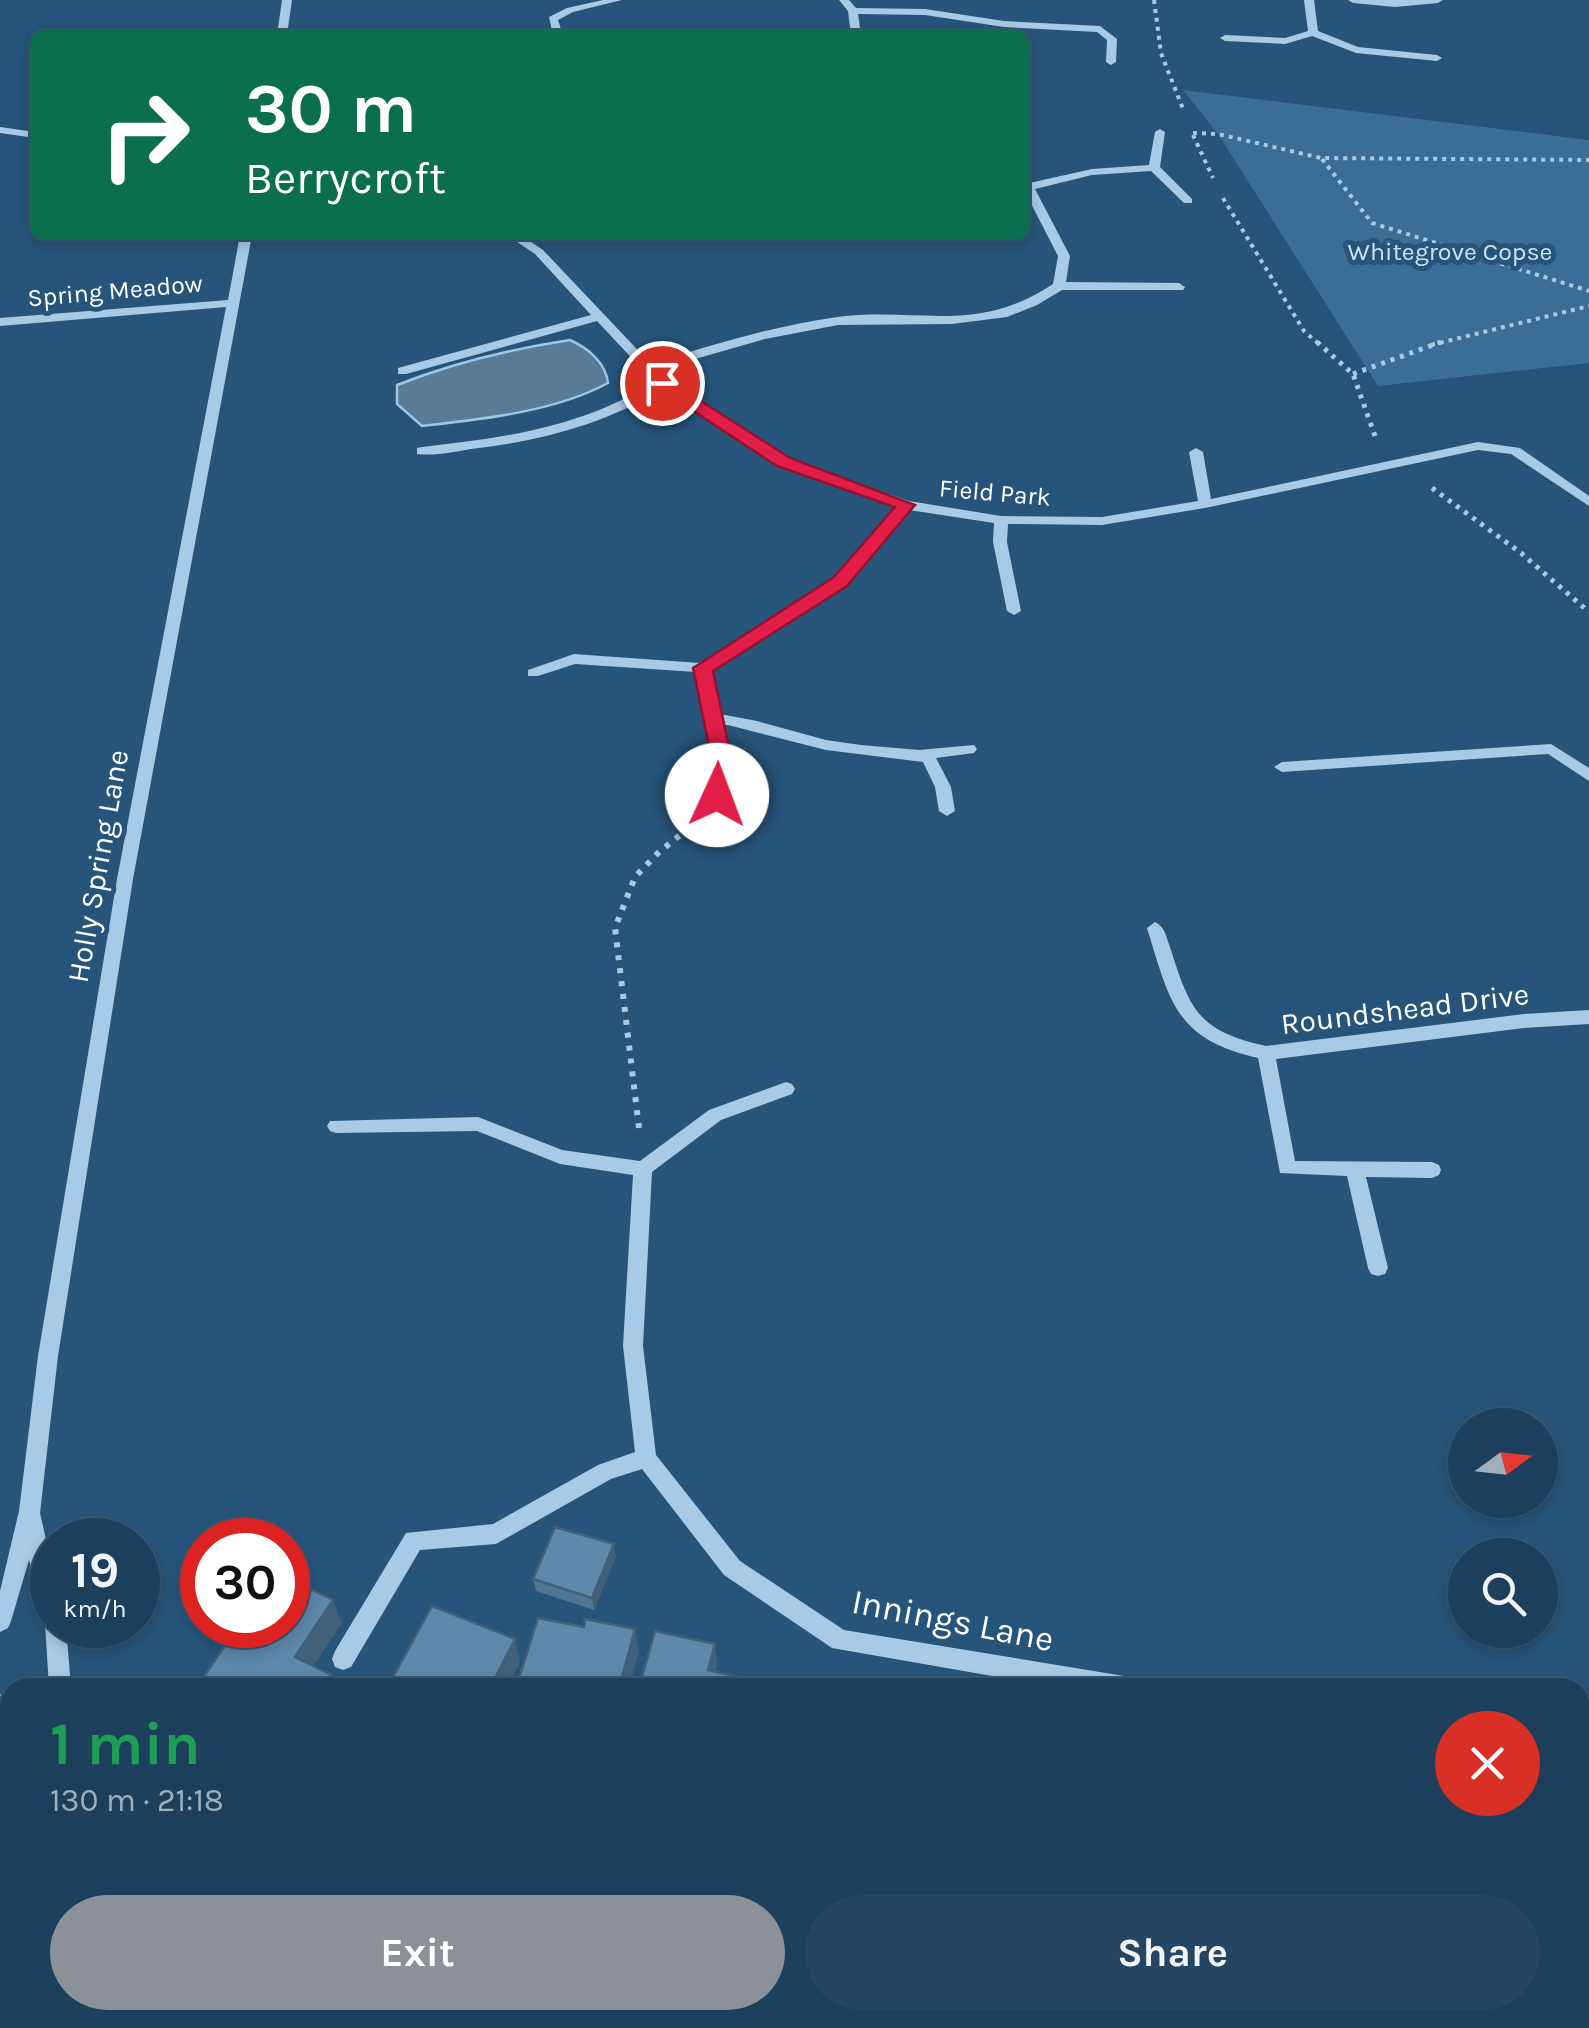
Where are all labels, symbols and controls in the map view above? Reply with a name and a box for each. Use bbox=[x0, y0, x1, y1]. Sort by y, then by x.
text: 30 m bbox=[245, 68, 417, 150]
icon: right bbox=[80, 70, 210, 200]
text: Berrycroft bbox=[245, 152, 446, 204]
park label: Whitegrove Copse bbox=[1348, 237, 1552, 266]
street label: Spring Meadow bbox=[26, 268, 204, 313]
pin bbox=[620, 341, 705, 426]
icon: arrive bbox=[635, 356, 690, 411]
street label: Field Park bbox=[938, 473, 1052, 512]
position arrow bbox=[665, 743, 769, 847]
street label: Holly Spring Lane bbox=[60, 747, 136, 985]
street label: Roundshead Drive bbox=[1279, 976, 1531, 1042]
north arrow bbox=[1448, 1408, 1558, 1518]
map controls bbox=[1448, 1408, 1558, 1648]
speed limit sign: 30 bbox=[180, 1518, 310, 1648]
button: search bbox=[1448, 1538, 1558, 1648]
text: 19 bbox=[71, 1541, 119, 1600]
street label: Innings Lane bbox=[848, 1581, 1057, 1660]
text: km/h bbox=[63, 1594, 127, 1623]
text: 1 min bbox=[50, 1709, 201, 1779]
button: close bbox=[1435, 1711, 1540, 1816]
text: 130 m · 21:18 bbox=[50, 1782, 224, 1819]
button: Exit bbox=[50, 1895, 785, 2010]
button: Share bbox=[805, 1895, 1540, 2010]

